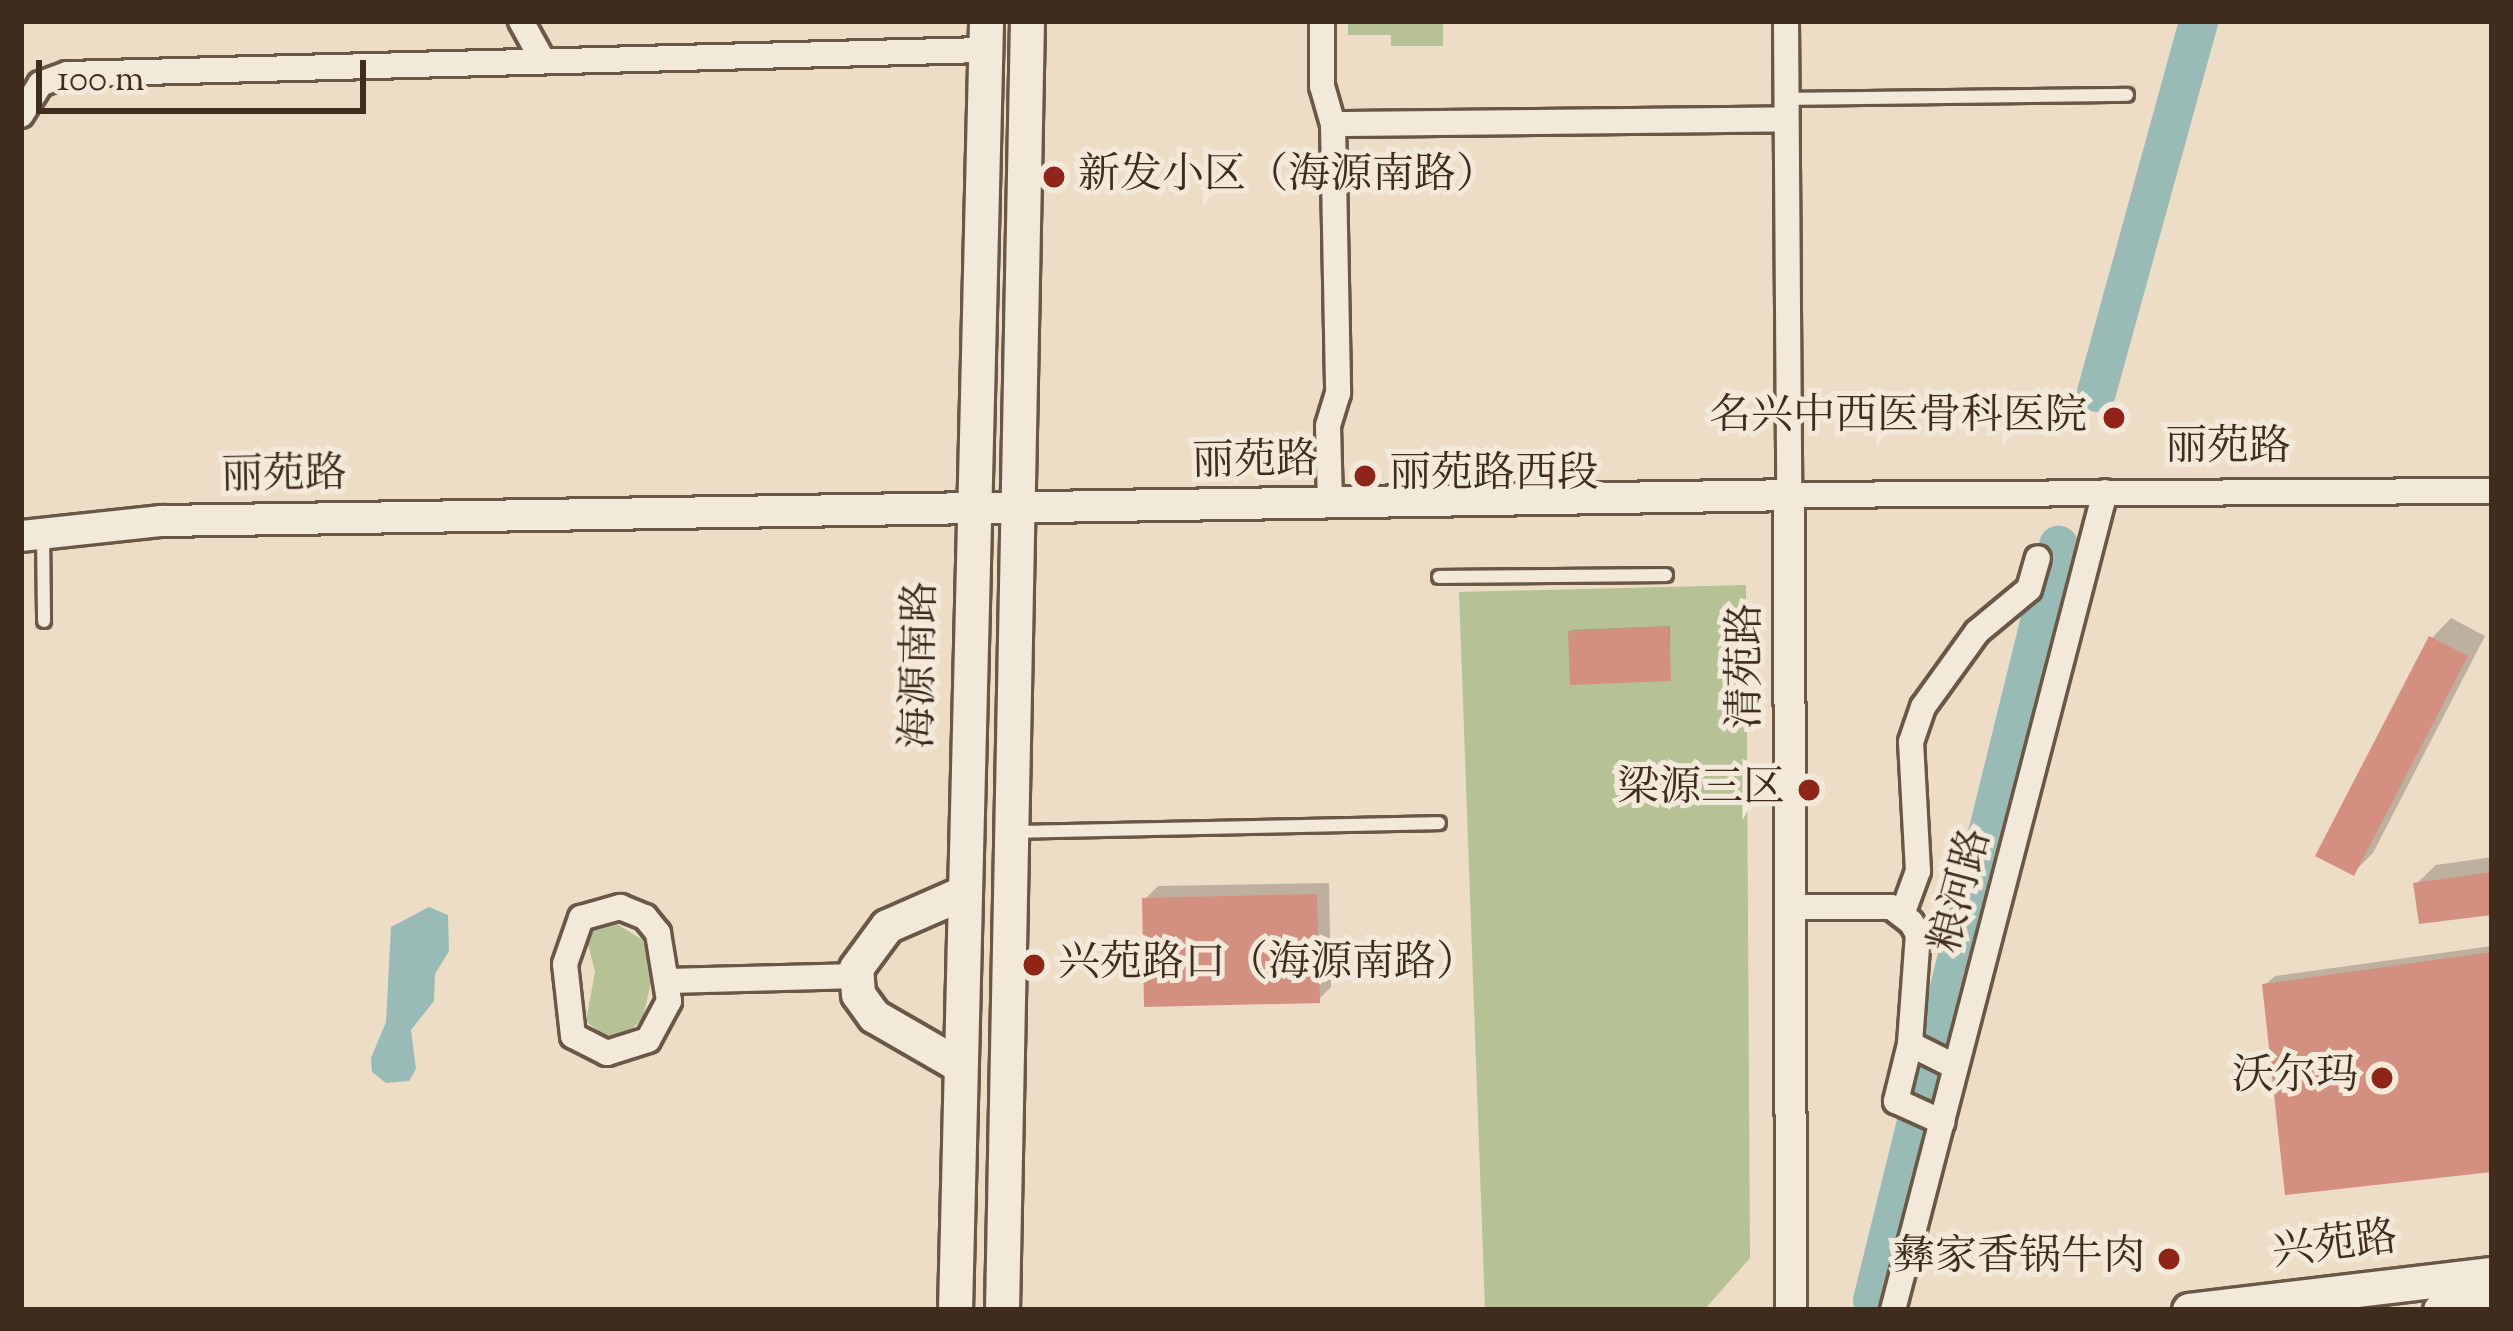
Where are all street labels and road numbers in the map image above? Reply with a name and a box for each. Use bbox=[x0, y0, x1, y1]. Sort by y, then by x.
street label: 丽苑路 bbox=[2165, 424, 2291, 474]
street label: 丽苑路 bbox=[1192, 437, 1318, 489]
street label: 丽苑路 bbox=[221, 451, 347, 503]
street label: 海源南路 bbox=[895, 581, 949, 749]
street label: 清苑路 bbox=[1723, 603, 1773, 729]
street label: 粮河路 bbox=[1922, 824, 2004, 958]
street label: 兴苑路 bbox=[2269, 1214, 2401, 1280]

